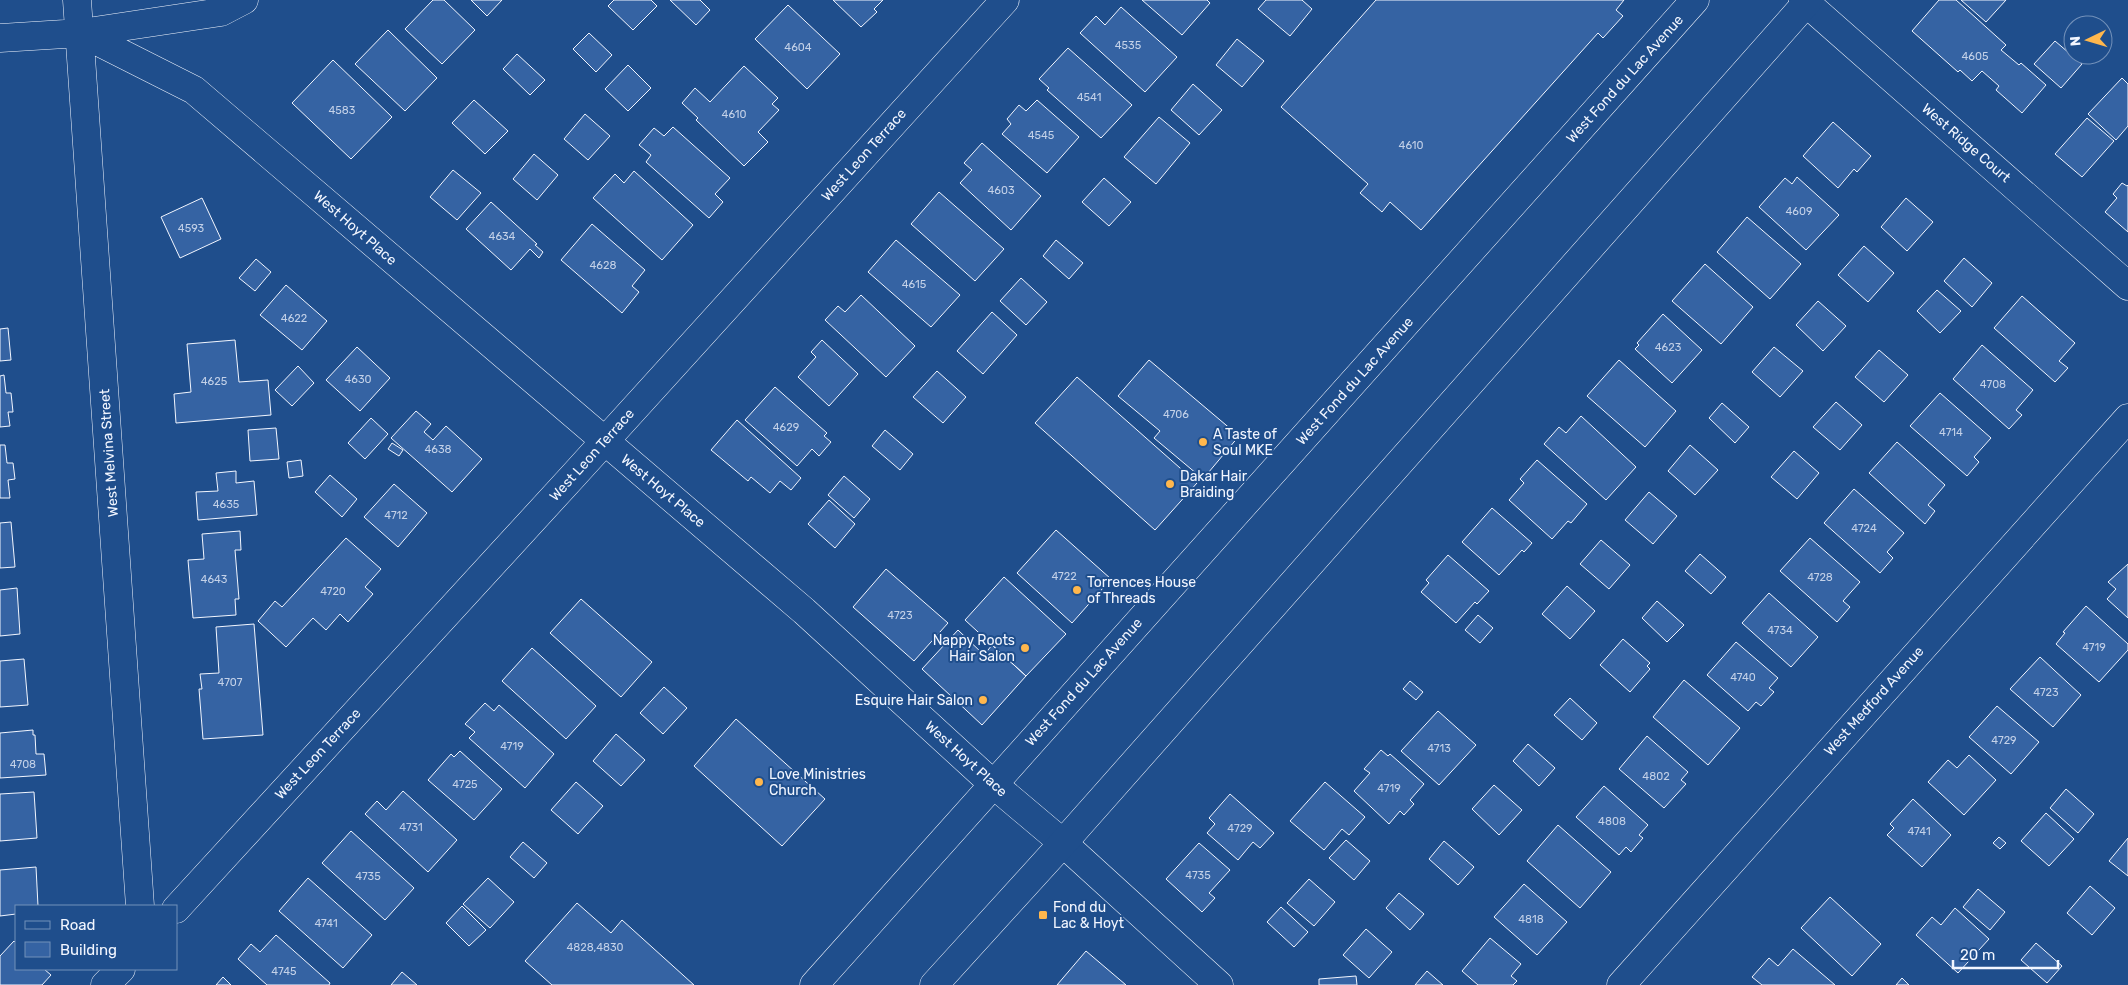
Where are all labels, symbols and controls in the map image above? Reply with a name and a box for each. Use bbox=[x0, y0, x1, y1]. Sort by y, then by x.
street label: West Fond du Lac Avenue bbox=[1563, 11, 1687, 147]
north arrow bbox=[2063, 15, 2113, 65]
text: N bbox=[2067, 35, 2084, 47]
house number: 4535 bbox=[1115, 39, 1142, 52]
house number: 4604 bbox=[784, 41, 812, 54]
house number: 4605 bbox=[1962, 50, 1989, 63]
house number: 4541 bbox=[1077, 91, 1101, 104]
street label: West Ridge Court bbox=[1918, 100, 2014, 186]
house number: 4583 bbox=[329, 104, 356, 117]
street label: West Leon Terrace bbox=[818, 105, 910, 205]
house number: 4610 bbox=[722, 108, 746, 121]
house number: 4545 bbox=[1028, 129, 1055, 142]
house number: 4610 bbox=[1399, 139, 1423, 152]
house number: 4603 bbox=[987, 184, 1015, 197]
street label: West Hoyt Place bbox=[310, 187, 400, 269]
house number: 4609 bbox=[1786, 205, 1812, 218]
house number: 4593 bbox=[178, 222, 205, 235]
house number: 4634 bbox=[489, 230, 516, 243]
house number: 4628 bbox=[590, 259, 616, 272]
house number: 4615 bbox=[902, 278, 927, 291]
house number: 4622 bbox=[281, 312, 307, 325]
street label: West Fond du Lac Avenue bbox=[1293, 313, 1417, 449]
house number: 4623 bbox=[1655, 341, 1682, 354]
house number: 4630 bbox=[344, 373, 372, 386]
house number: 4625 bbox=[201, 375, 228, 388]
house number: 4708 bbox=[1980, 378, 2006, 391]
street label: West Melvina Street bbox=[96, 388, 122, 518]
street label: West Leon Terrace bbox=[546, 405, 638, 505]
house number: 4706 bbox=[1163, 408, 1189, 421]
house number: 4629 bbox=[773, 421, 799, 434]
place label: A Taste of Soul MKE bbox=[1213, 426, 1277, 459]
house number: 4714 bbox=[1939, 426, 1963, 439]
marker: A Taste of Soul MKE bbox=[1197, 436, 1209, 448]
house number: 4638 bbox=[424, 443, 452, 456]
street label: West Hoyt Place bbox=[617, 451, 709, 531]
place label: Dakar Hair Braiding bbox=[1180, 468, 1248, 501]
marker: Dakar Hair Braiding bbox=[1164, 478, 1176, 490]
house number: 4635 bbox=[213, 498, 240, 511]
house number: 4712 bbox=[384, 509, 408, 522]
house number: 4724 bbox=[1851, 522, 1877, 535]
house number: 4722 bbox=[1051, 570, 1077, 583]
house number: 4728 bbox=[1807, 571, 1833, 584]
house number: 4643 bbox=[201, 573, 228, 586]
place label: Torrences House of Threads bbox=[1087, 574, 1196, 607]
marker: Torrences House of Threads bbox=[1071, 584, 1083, 596]
house number: 4720 bbox=[320, 585, 346, 598]
house number: 4723 bbox=[887, 609, 913, 622]
street label: West Fond du Lac Avenue bbox=[1022, 614, 1146, 750]
house number: 4734 bbox=[1767, 624, 1793, 637]
place label: Nappy Roots Hair Salon bbox=[933, 632, 1015, 665]
house number: 4719 bbox=[2082, 641, 2106, 654]
marker: Nappy Roots Hair Salon bbox=[1019, 642, 1031, 654]
street label: West Medford Avenue bbox=[1821, 643, 1928, 759]
house number: 4740 bbox=[1730, 671, 1756, 684]
house number: 4707 bbox=[218, 676, 243, 689]
house number: 4723 bbox=[2033, 686, 2059, 699]
place label: Esquire Hair Salon bbox=[855, 692, 973, 709]
marker: Esquire Hair Salon bbox=[977, 694, 989, 706]
street label: West Leon Terrace bbox=[271, 705, 365, 803]
street label: West Hoyt Place bbox=[921, 718, 1011, 801]
house number: 4729 bbox=[1991, 734, 2017, 747]
house number: 4719 bbox=[500, 740, 524, 753]
house number: 4713 bbox=[1427, 742, 1451, 755]
house number: 4708 bbox=[10, 758, 36, 771]
place label: Love Ministries Church bbox=[769, 766, 866, 799]
house number: 4802 bbox=[1642, 770, 1670, 783]
marker: Love Ministries Church bbox=[753, 776, 765, 788]
house number: 4725 bbox=[452, 778, 478, 791]
house number: 4719 bbox=[1377, 782, 1401, 795]
house number: 4808 bbox=[1598, 815, 1626, 828]
house number: 4731 bbox=[399, 821, 423, 834]
house number: 4729 bbox=[1227, 822, 1253, 835]
house number: 4741 bbox=[1907, 825, 1931, 838]
house number: 4735 bbox=[1185, 869, 1211, 882]
house number: 4735 bbox=[355, 870, 381, 883]
place label: Fond du Lac & Hoyt bbox=[1053, 899, 1124, 932]
legend bbox=[15, 905, 178, 970]
marker: Fond du Lac & Hoyt bbox=[1037, 909, 1049, 921]
house number: 4818 bbox=[1518, 913, 1544, 926]
text: Road bbox=[60, 916, 96, 934]
house number: 4741 bbox=[314, 917, 338, 930]
scale bar bbox=[1953, 938, 2058, 970]
text: Building bbox=[60, 941, 117, 959]
house number: 4828,4830 bbox=[566, 941, 624, 954]
text: 20 m bbox=[1960, 946, 1995, 964]
house number: 4745 bbox=[271, 965, 297, 978]

